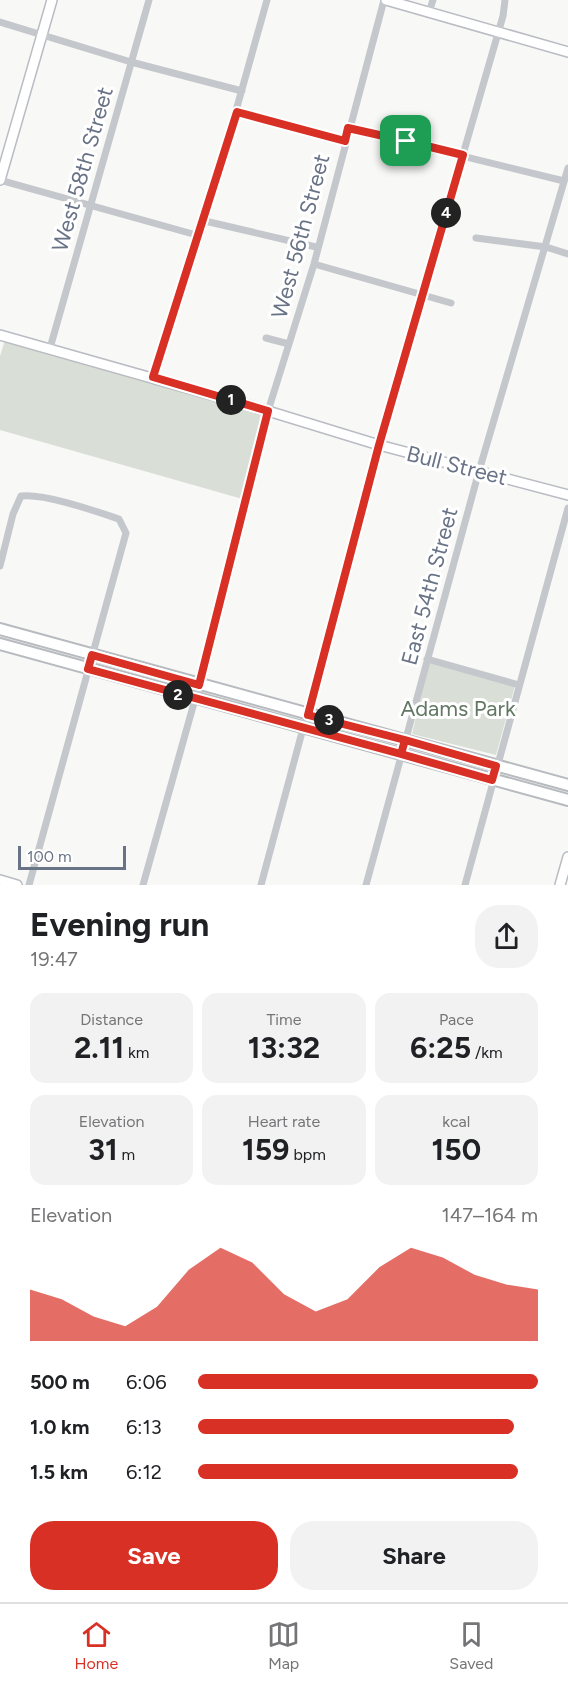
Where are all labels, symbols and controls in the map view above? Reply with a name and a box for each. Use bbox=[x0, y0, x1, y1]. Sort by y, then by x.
street label: West 58th Street bbox=[46, 84, 119, 255]
pin bbox=[380, 115, 431, 166]
icon: arrive bbox=[389, 124, 422, 157]
street label: West 56th Street bbox=[266, 151, 335, 321]
pin: 4 bbox=[431, 198, 461, 228]
text: 4 bbox=[441, 203, 451, 222]
pin: 1 bbox=[216, 385, 246, 415]
text: 1 bbox=[228, 390, 234, 409]
street label: Bull Street bbox=[404, 440, 510, 491]
street label: East 54th Street bbox=[395, 504, 464, 668]
pin: 2 bbox=[163, 680, 193, 710]
text: 2 bbox=[173, 685, 183, 704]
park label: Adams Park bbox=[400, 695, 516, 722]
pin: 3 bbox=[314, 705, 344, 735]
text: 3 bbox=[325, 710, 333, 729]
scale bar bbox=[18, 843, 126, 870]
text: 100 m bbox=[27, 847, 72, 866]
text: Evening run bbox=[30, 905, 209, 944]
button: share bbox=[475, 905, 538, 968]
text: 19:47 bbox=[30, 947, 78, 971]
text: Distance bbox=[80, 1010, 143, 1029]
text: Time bbox=[267, 1010, 301, 1029]
text: Pace bbox=[439, 1010, 474, 1029]
text: 2.11 bbox=[74, 1029, 124, 1066]
text: 13:32 bbox=[248, 1029, 320, 1066]
text: 6:25 bbox=[410, 1029, 471, 1066]
text: km bbox=[124, 1043, 149, 1062]
text: /km bbox=[471, 1043, 503, 1062]
text: Elevation bbox=[79, 1112, 145, 1131]
text: Heart rate bbox=[248, 1112, 320, 1131]
text: kcal bbox=[442, 1112, 470, 1131]
text: 31 bbox=[88, 1131, 118, 1168]
text: 159 bbox=[242, 1131, 290, 1168]
text: 150 bbox=[432, 1131, 481, 1168]
text: m bbox=[118, 1145, 135, 1164]
text: bpm bbox=[290, 1145, 326, 1164]
text: Elevation bbox=[30, 1203, 112, 1227]
text: 147–164 m bbox=[442, 1203, 538, 1227]
text: 500 m bbox=[30, 1370, 90, 1394]
text: 6:06 bbox=[126, 1370, 167, 1394]
text: 1.0 km bbox=[30, 1415, 89, 1439]
text: 6:13 bbox=[126, 1415, 162, 1439]
text: 1.5 km bbox=[30, 1460, 88, 1484]
text: 6:12 bbox=[126, 1460, 162, 1484]
button: Save bbox=[30, 1521, 278, 1590]
button: Share bbox=[290, 1521, 538, 1590]
tab: Home bbox=[75, 1618, 118, 1673]
tab: Map bbox=[267, 1618, 300, 1673]
tab: Saved bbox=[449, 1618, 493, 1673]

